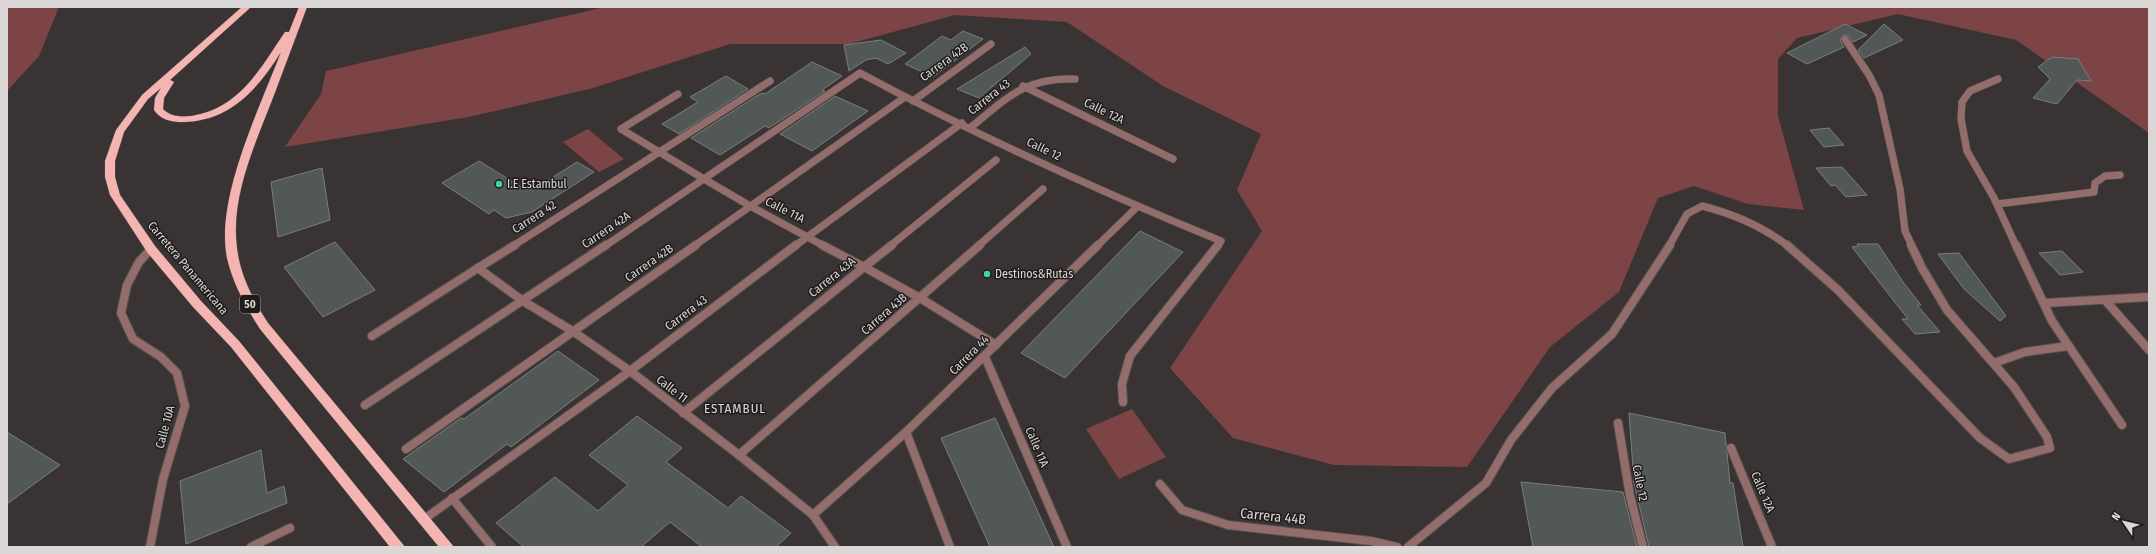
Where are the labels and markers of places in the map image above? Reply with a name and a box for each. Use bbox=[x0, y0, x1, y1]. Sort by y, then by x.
place label: I.E Estambul bbox=[507, 177, 567, 191]
marker: I.E Estambul bbox=[494, 179, 504, 189]
place label: Destinos&Rutas bbox=[995, 267, 1073, 281]
marker: Destinos&Rutas bbox=[982, 269, 992, 279]

